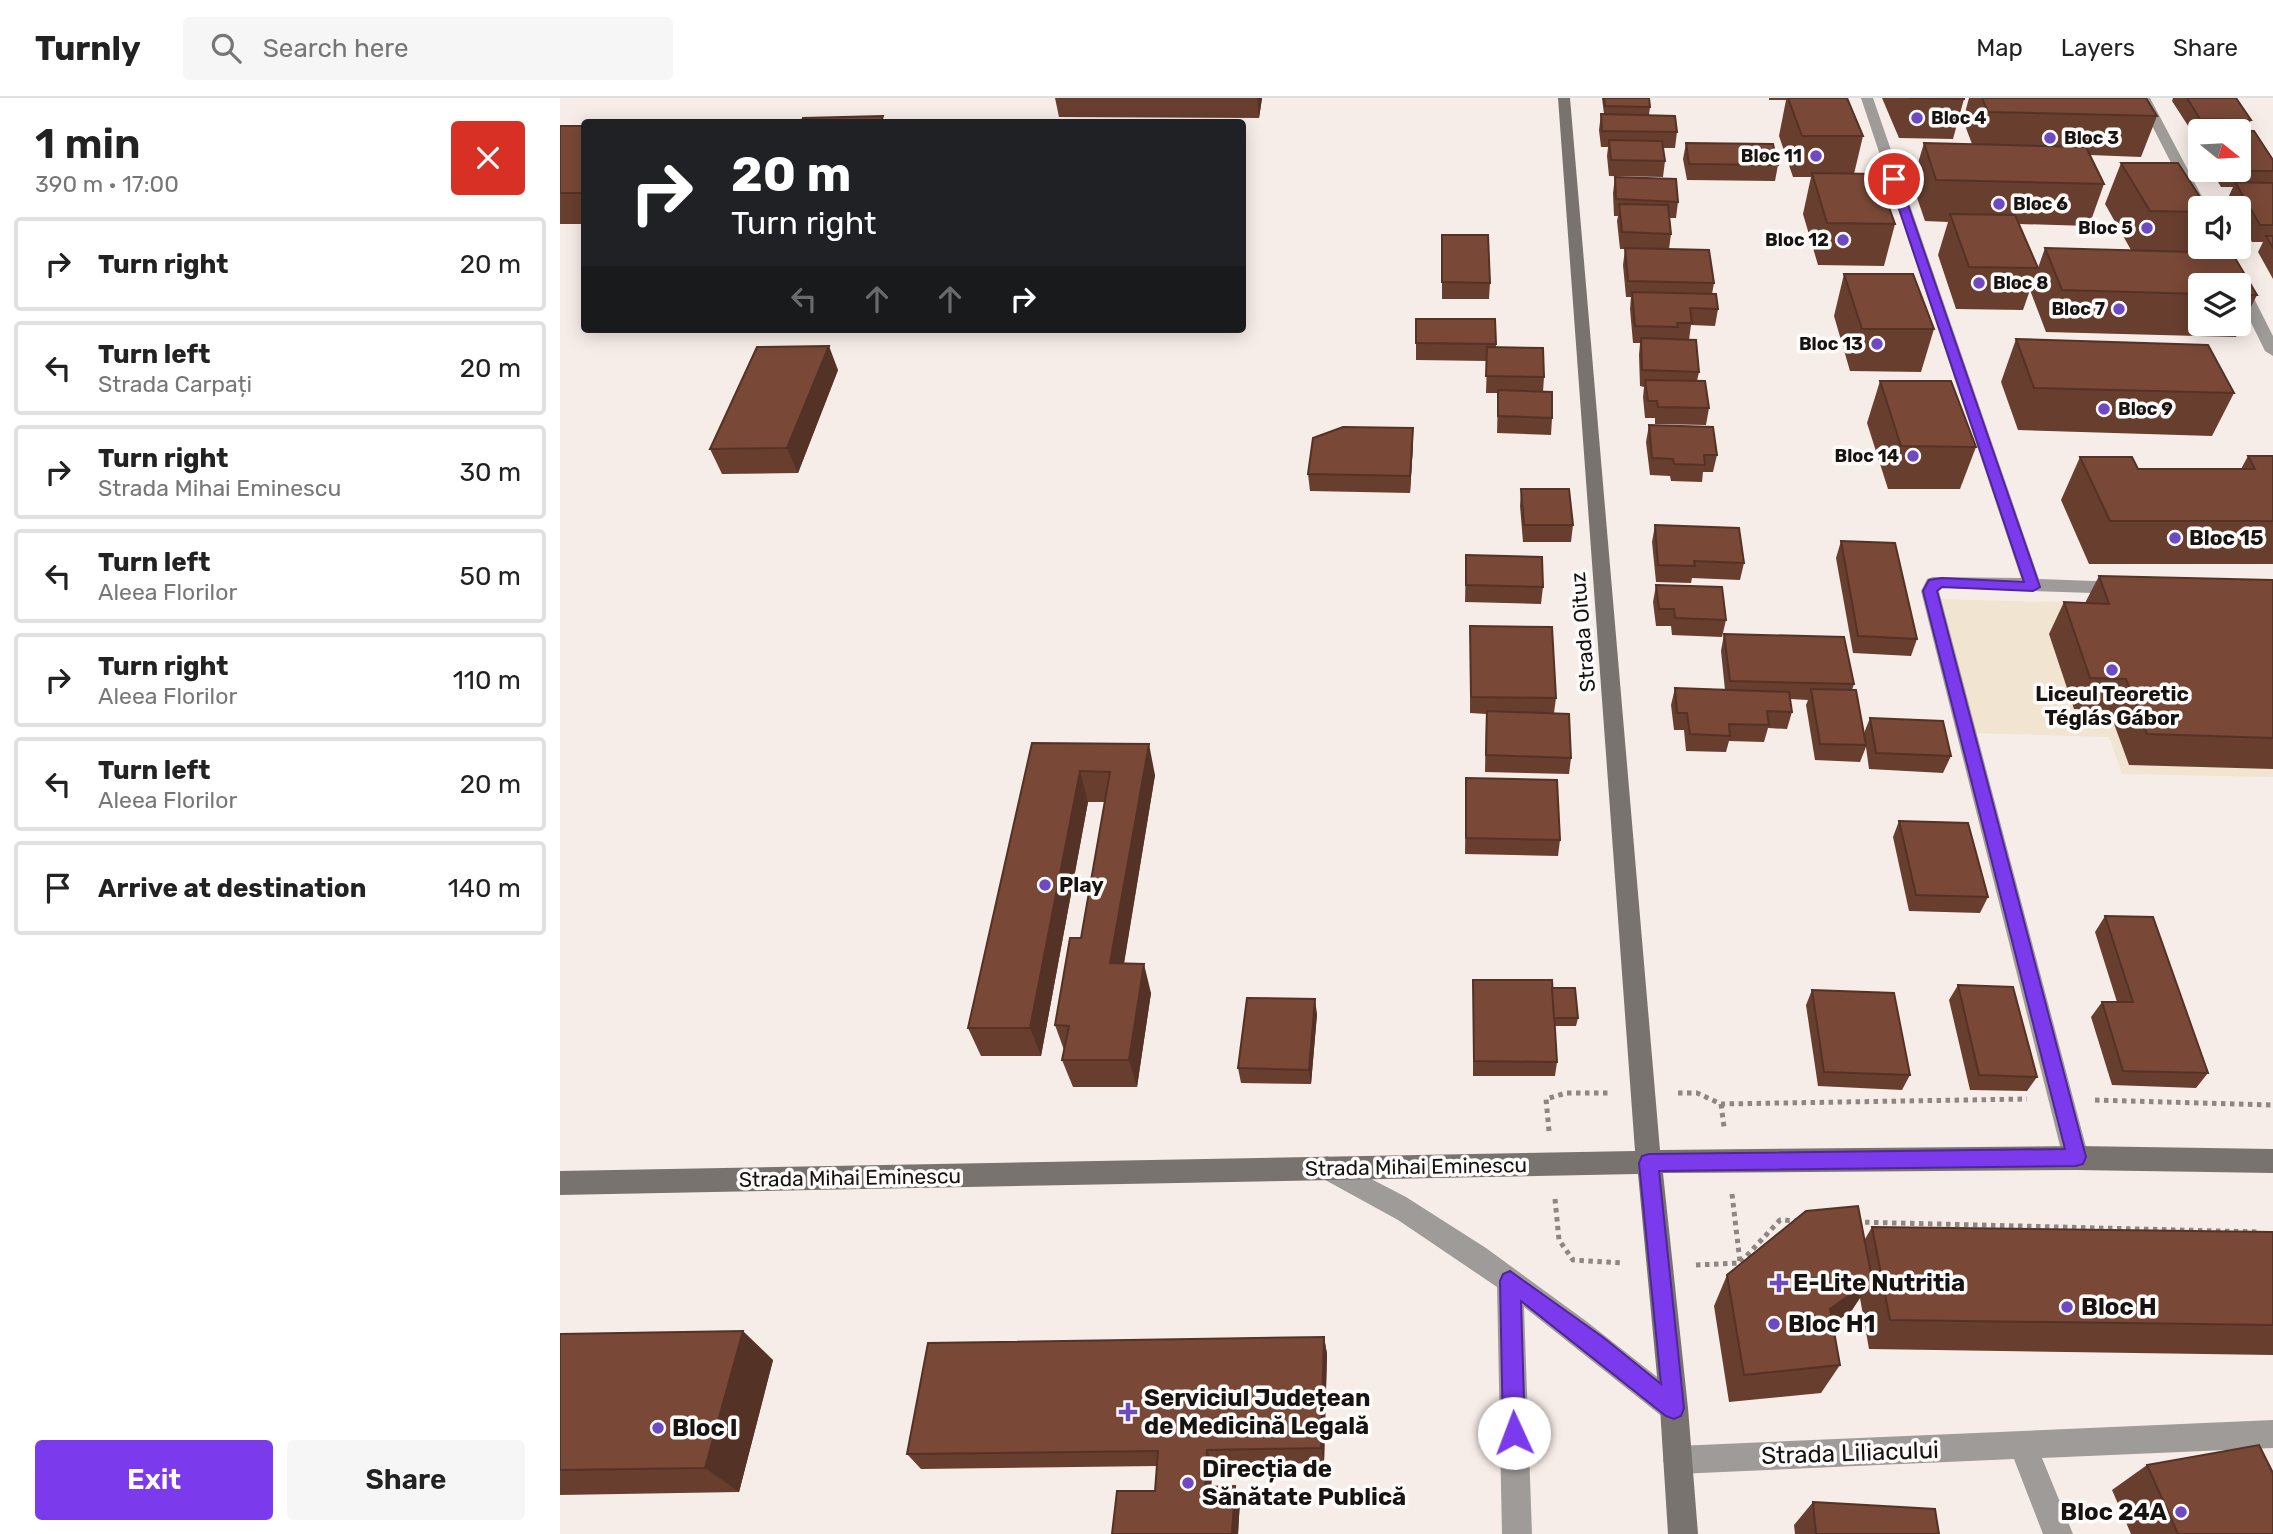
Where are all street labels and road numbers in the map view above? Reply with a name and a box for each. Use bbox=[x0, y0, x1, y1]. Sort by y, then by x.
street label: Strada Oituz bbox=[1565, 571, 1600, 693]
street label: Strada Mihai Eminescu bbox=[1305, 1152, 1527, 1181]
street label: Strada Mihai Eminescu bbox=[739, 1163, 961, 1192]
street label: Strada Liliacului bbox=[1761, 1436, 1939, 1470]

